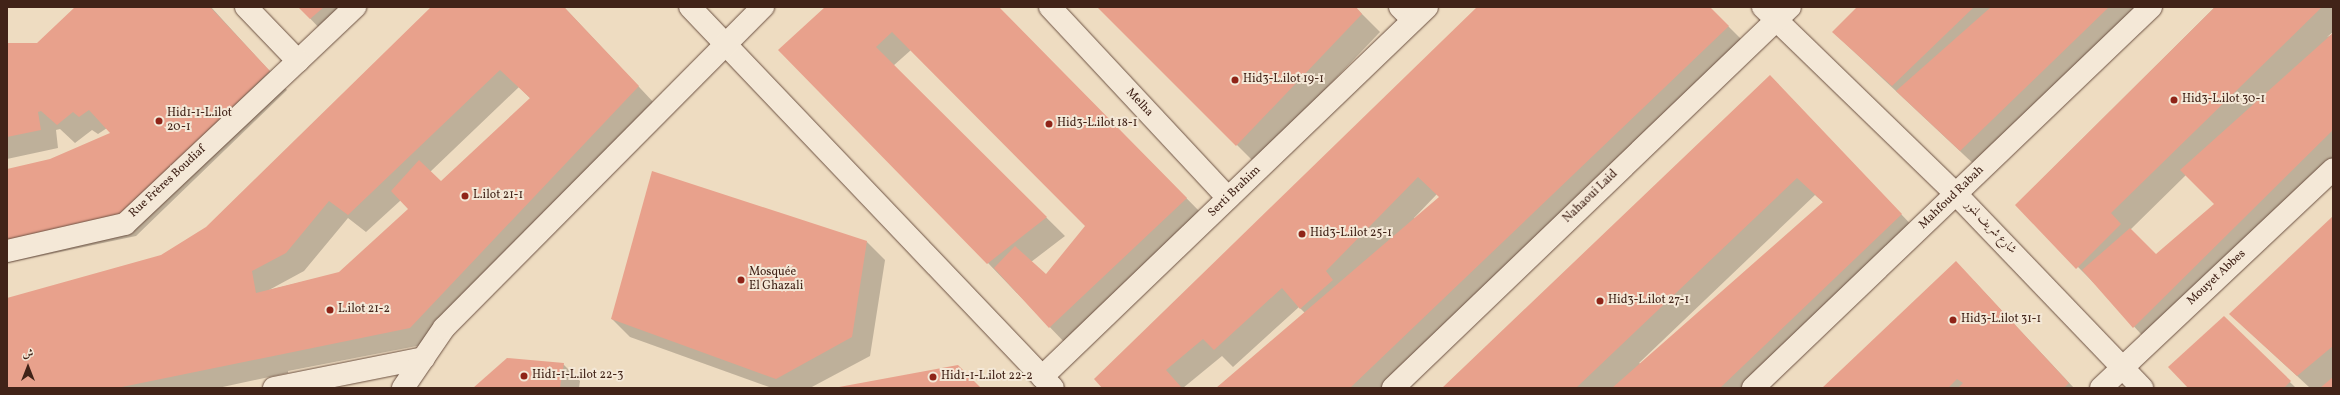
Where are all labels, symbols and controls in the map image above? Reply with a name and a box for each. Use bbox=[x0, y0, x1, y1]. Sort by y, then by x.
place label: Hid3-L.ilot 19-1 bbox=[1243, 73, 1324, 87]
marker: Hid3-L.ilot 19-1 bbox=[1230, 75, 1240, 85]
street label: Melha bbox=[1122, 86, 1156, 120]
place label: Hid3-L.ilot 30-1 bbox=[2182, 93, 2265, 107]
marker: Hid3-L.ilot 30-1 bbox=[2169, 95, 2179, 105]
place label: Hid1-1-L.ilot 20-1 bbox=[167, 107, 232, 135]
marker: Hid1-1-L.ilot 20-1 bbox=[154, 116, 164, 126]
place label: Hid3-L.ilot 18-1 bbox=[1057, 117, 1137, 131]
marker: Hid3-L.ilot 18-1 bbox=[1044, 119, 1054, 129]
street label: Rue Frères Boudiaf bbox=[127, 143, 209, 221]
street label: Serti Brahim bbox=[1206, 163, 1264, 221]
street label: Mahfoud Rabah bbox=[1917, 163, 1987, 233]
street label: Nahaoui Laid bbox=[1561, 167, 1621, 227]
place label: L.ilot 21-1 bbox=[473, 189, 523, 203]
marker: L.ilot 21-1 bbox=[460, 191, 470, 201]
street label: شارع شريف لمنور bbox=[1961, 198, 2019, 258]
place label: Hid3-L.ilot 25-1 bbox=[1310, 227, 1392, 241]
marker: Hid3-L.ilot 25-1 bbox=[1297, 229, 1307, 239]
street label: Mouyet Abbes bbox=[2185, 247, 2249, 309]
place label: Mosquée El Ghazali bbox=[749, 266, 803, 294]
marker: Mosquée El Ghazali bbox=[736, 275, 746, 285]
place label: Hid3-L.ilot 27-1 bbox=[1608, 294, 1689, 308]
marker: Hid3-L.ilot 27-1 bbox=[1595, 296, 1605, 306]
place label: L.ilot 21-2 bbox=[338, 303, 390, 317]
marker: L.ilot 21-2 bbox=[325, 305, 335, 315]
place label: Hid3-L.ilot 31-1 bbox=[1961, 313, 2041, 327]
marker: Hid3-L.ilot 31-1 bbox=[1948, 315, 1958, 325]
north arrow bbox=[8, 347, 48, 387]
text: ش bbox=[23, 347, 33, 362]
place label: Hid1-1-L.ilot 22-3 bbox=[532, 369, 624, 383]
place label: Hid1-1-L.ilot 22-2 bbox=[941, 370, 1033, 384]
marker: Hid1-1-L.ilot 22-3 bbox=[519, 371, 529, 381]
marker: Hid1-1-L.ilot 22-2 bbox=[928, 372, 938, 382]

